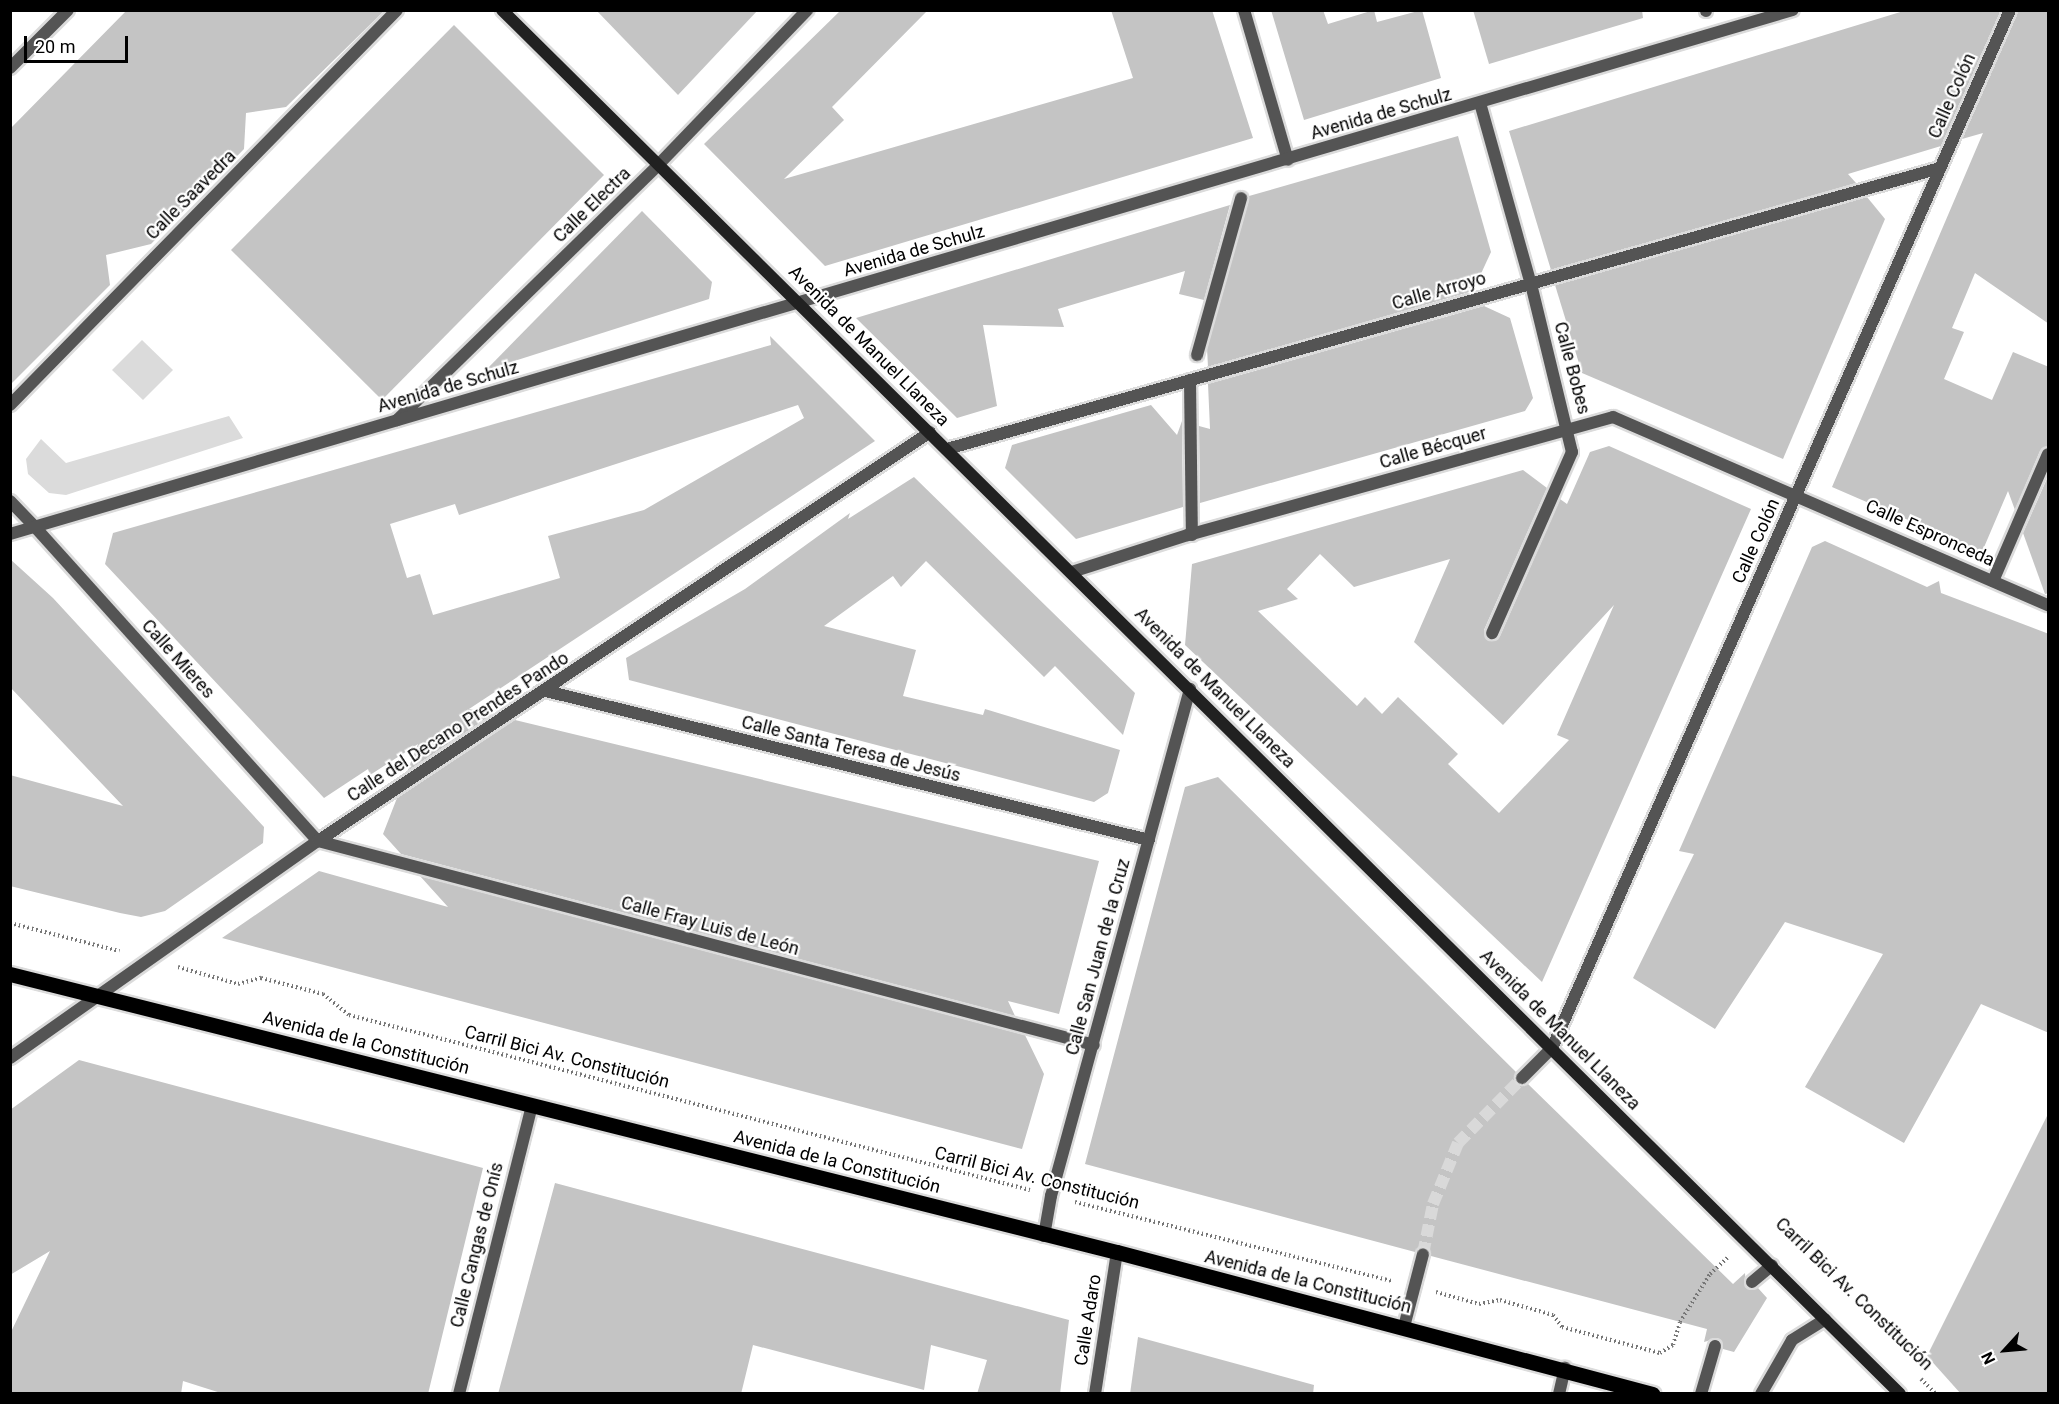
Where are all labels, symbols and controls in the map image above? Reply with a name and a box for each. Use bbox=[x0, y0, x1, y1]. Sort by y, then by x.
scale bar bbox=[27, 24, 130, 62]
text: 20 m bbox=[35, 36, 75, 57]
street label: Calle Colón bbox=[1924, 50, 1980, 142]
street label: Avenida de Schulz bbox=[1308, 84, 1454, 144]
street label: Calle Saavedra bbox=[142, 146, 240, 244]
street label: Calle Electra bbox=[549, 163, 635, 247]
street label: Avenida de Schulz bbox=[841, 221, 987, 281]
street label: Avenida de Manuel Llaneza bbox=[784, 261, 954, 431]
street label: Calle Arroyo bbox=[1389, 267, 1489, 315]
street label: Calle Bobes bbox=[1549, 319, 1595, 417]
street label: Avenida de Schulz bbox=[375, 357, 521, 417]
street label: Calle Bécquer bbox=[1377, 422, 1489, 474]
street label: Calle Colón bbox=[1728, 495, 1784, 587]
street label: Calle Espronceda bbox=[1862, 495, 1998, 571]
street label: Avenida de Manuel Llaneza bbox=[1130, 603, 1300, 773]
street label: Calle Mieres bbox=[137, 615, 219, 703]
street label: Calle del Decano Prendes Pando bbox=[343, 647, 573, 807]
street label: Calle Santa Teresa de Jesús bbox=[739, 711, 963, 787]
street label: Calle San Juan de la Cruz bbox=[1061, 856, 1135, 1058]
street label: Calle Fray Luis de León bbox=[619, 892, 801, 960]
street label: Avenida de Manuel Llaneza bbox=[1475, 945, 1645, 1115]
street label: Avenida de la Constitución bbox=[260, 1007, 472, 1079]
street label: Carril Bici Av. Constitución bbox=[462, 1021, 672, 1093]
street label: Avenida de la Constitución bbox=[731, 1126, 943, 1198]
street label: Carril Bici Av. Constitución bbox=[932, 1142, 1142, 1214]
street label: Calle Cangas de Onís bbox=[446, 1160, 508, 1330]
street label: Carril Bici Av. Constitución bbox=[1771, 1213, 1937, 1375]
street label: Avenida de la Constitución bbox=[1202, 1246, 1414, 1318]
street label: Calle Adaro bbox=[1070, 1273, 1106, 1367]
north arrow bbox=[1975, 1320, 2035, 1380]
text: N bbox=[1977, 1349, 1999, 1367]

